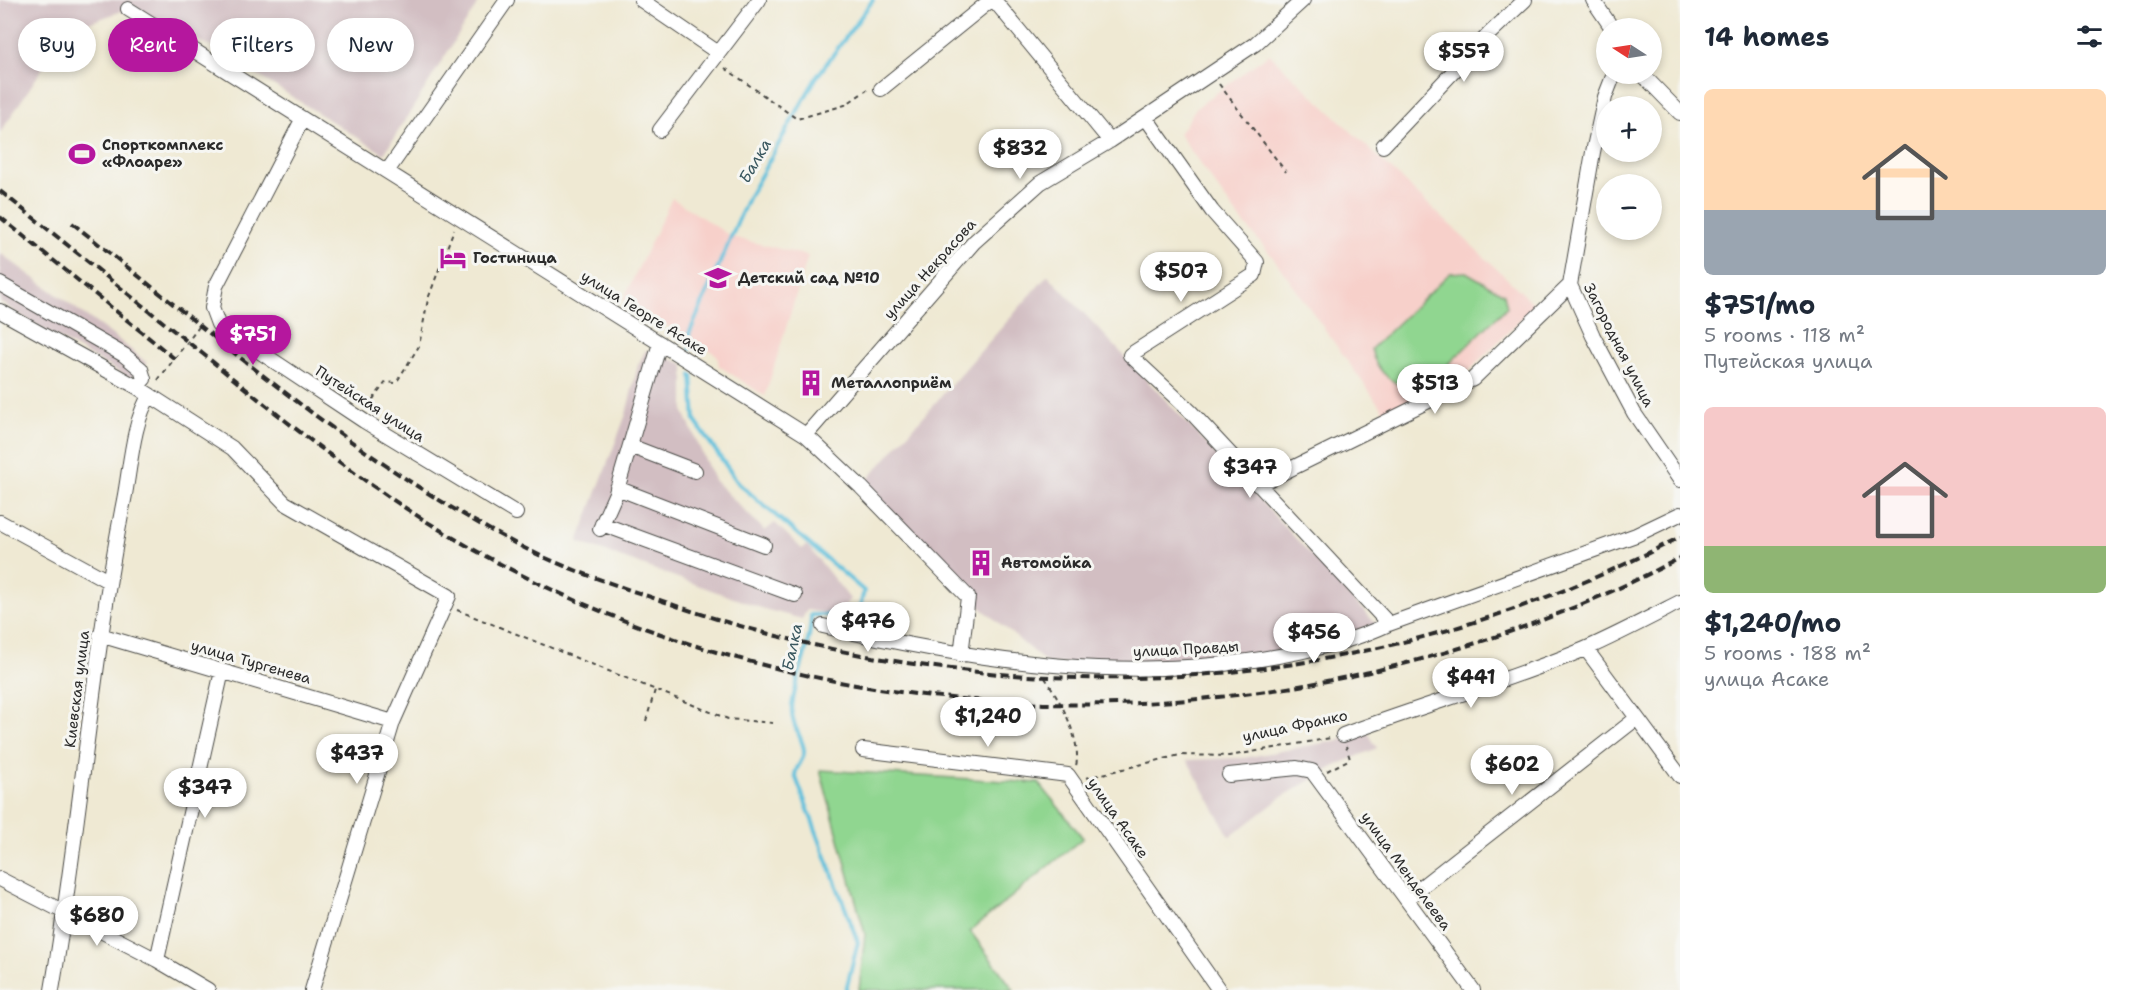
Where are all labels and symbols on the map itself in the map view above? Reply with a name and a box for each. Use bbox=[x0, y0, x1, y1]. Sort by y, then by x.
north arrow bbox=[1596, 18, 1662, 84]
pin: $557 bbox=[1428, 32, 1500, 83]
pin: $832 bbox=[984, 129, 1056, 180]
place label: Спорткомплекс «Флоаре» bbox=[102, 135, 224, 172]
water label: Балка bbox=[734, 135, 776, 187]
sports icon: Спорткомплекс «Флоаре» bbox=[67, 139, 97, 169]
street label: улица Некрасова bbox=[879, 214, 981, 324]
hotel icon: Гостиница bbox=[438, 243, 468, 273]
place label: Гостиница bbox=[473, 248, 558, 268]
pin: $507 bbox=[1145, 252, 1217, 303]
school or university icon: Детский сад №10 bbox=[703, 263, 733, 293]
street label: улица Георге Асаке bbox=[577, 266, 711, 360]
place label: Детский сад №10 bbox=[738, 268, 880, 288]
street label: Загородная улица bbox=[1579, 280, 1659, 411]
pin: $751 bbox=[217, 315, 289, 366]
street label: Путейская улица bbox=[312, 361, 429, 447]
pin: $513 bbox=[1399, 364, 1471, 415]
building icon: Металлоприём bbox=[796, 368, 826, 398]
place label: Металлоприём bbox=[831, 373, 952, 393]
pin: $347 bbox=[1214, 448, 1286, 499]
building icon: Автомойка bbox=[966, 548, 996, 578]
place label: Автомойка bbox=[1001, 553, 1092, 573]
pin: $476 bbox=[832, 602, 904, 653]
pin: $456 bbox=[1278, 613, 1350, 664]
water label: Балка bbox=[777, 621, 807, 672]
street label: Киевская улица bbox=[60, 628, 94, 749]
street label: улица Тургенева bbox=[189, 635, 314, 689]
street label: улица Правды bbox=[1133, 636, 1239, 662]
pin: $441 bbox=[1435, 658, 1507, 709]
pin: $1,240 bbox=[939, 697, 1037, 748]
street label: улица Франко bbox=[1241, 705, 1349, 747]
pin: $437 bbox=[321, 734, 393, 785]
pin: $602 bbox=[1476, 745, 1548, 796]
pin: $347 bbox=[169, 768, 241, 819]
street label: улица Асаке bbox=[1083, 774, 1153, 862]
street label: улица Менделеева bbox=[1356, 808, 1456, 935]
pin: $680 bbox=[61, 896, 133, 947]

